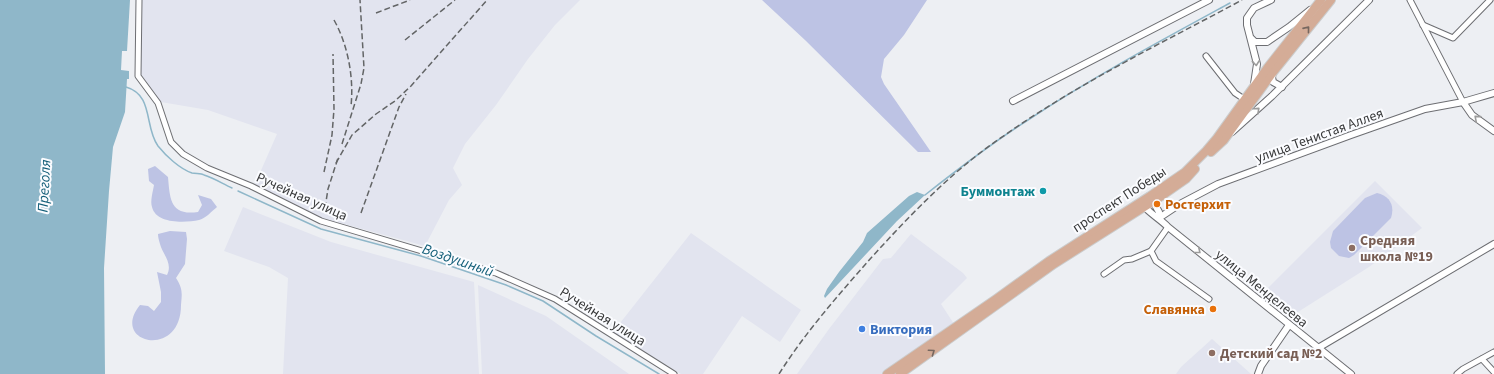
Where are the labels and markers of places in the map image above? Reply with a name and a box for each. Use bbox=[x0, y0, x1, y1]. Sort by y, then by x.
place label: Буммонтаж bbox=[961, 182, 1035, 202]
marker: Буммонтаж bbox=[1038, 186, 1048, 196]
place label: Ростерхит bbox=[1165, 195, 1231, 215]
marker: Ростерхит bbox=[1152, 199, 1162, 209]
place label: Средняя школа №19 bbox=[1360, 231, 1433, 267]
marker: Средняя школа №19 bbox=[1347, 243, 1357, 253]
place label: Славянка bbox=[1143, 300, 1205, 320]
marker: Славянка bbox=[1208, 304, 1218, 314]
place label: Виктория bbox=[870, 320, 932, 340]
marker: Виктория bbox=[857, 324, 867, 334]
place label: Детский сад №2 bbox=[1220, 344, 1322, 364]
marker: Детский сад №2 bbox=[1207, 348, 1217, 358]

